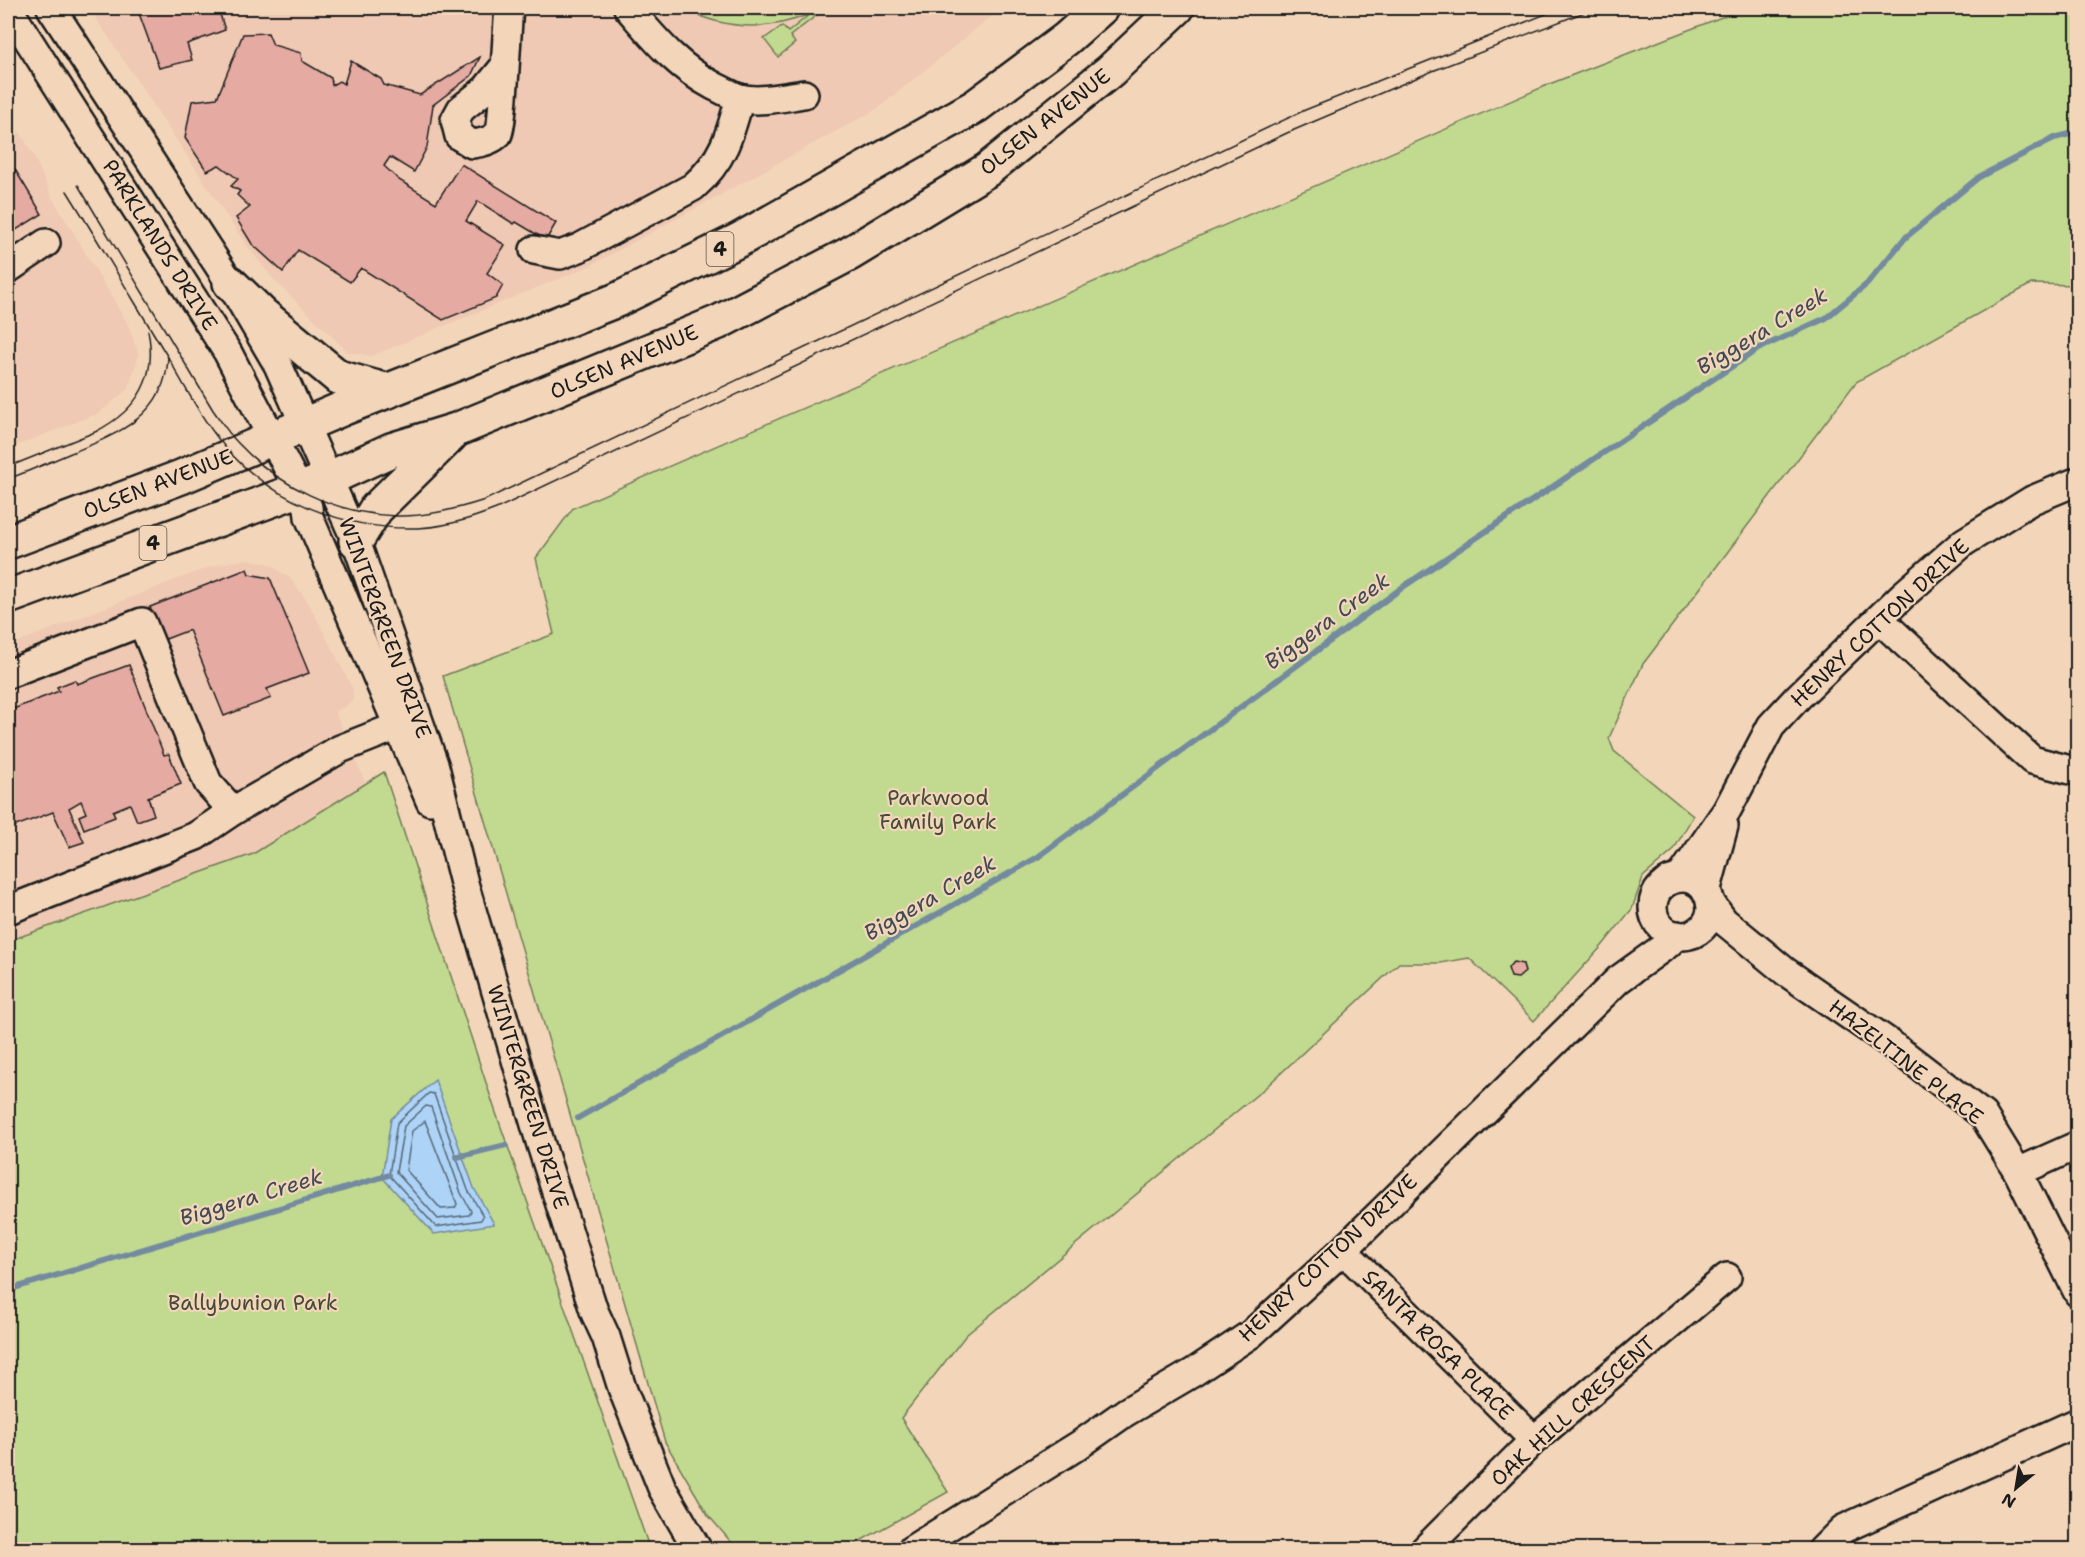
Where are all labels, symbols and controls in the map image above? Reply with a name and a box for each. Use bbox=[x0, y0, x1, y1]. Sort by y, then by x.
street label: OLSEN AVENUE bbox=[974, 62, 1116, 182]
street label: PARKLANDS DRIVE bbox=[96, 154, 224, 336]
road number: 4 bbox=[706, 232, 734, 266]
water label: Biggera Creek bbox=[1691, 280, 1833, 382]
street label: OLSEN AVENUE bbox=[545, 318, 703, 406]
street label: OLSEN AVENUE bbox=[79, 442, 237, 526]
street label: WINTERGREEN DRIVE bbox=[332, 514, 438, 742]
road number: 4 bbox=[140, 526, 166, 560]
street label: HENRY COTTON DRIVE bbox=[1785, 533, 1975, 713]
water label: Biggera Creek bbox=[1259, 565, 1396, 676]
park label: Parkwood Family Park bbox=[879, 784, 997, 836]
water label: Biggera Creek bbox=[859, 848, 1002, 948]
street label: WINTERGREEN DRIVE bbox=[481, 981, 575, 1213]
street label: HAZELTINE PLACE bbox=[1823, 993, 1989, 1131]
water label: Biggera Creek bbox=[176, 1161, 326, 1233]
street label: HENRY COTTON DRIVE bbox=[1233, 1168, 1423, 1348]
street label: SANTA ROSA PLACE bbox=[1356, 1263, 1520, 1427]
park label: Ballybunion Park bbox=[168, 1289, 338, 1317]
street label: OAK HILL CRESCENT bbox=[1485, 1329, 1661, 1492]
north arrow bbox=[1986, 1458, 2046, 1518]
text: N bbox=[1998, 1488, 2019, 1513]

